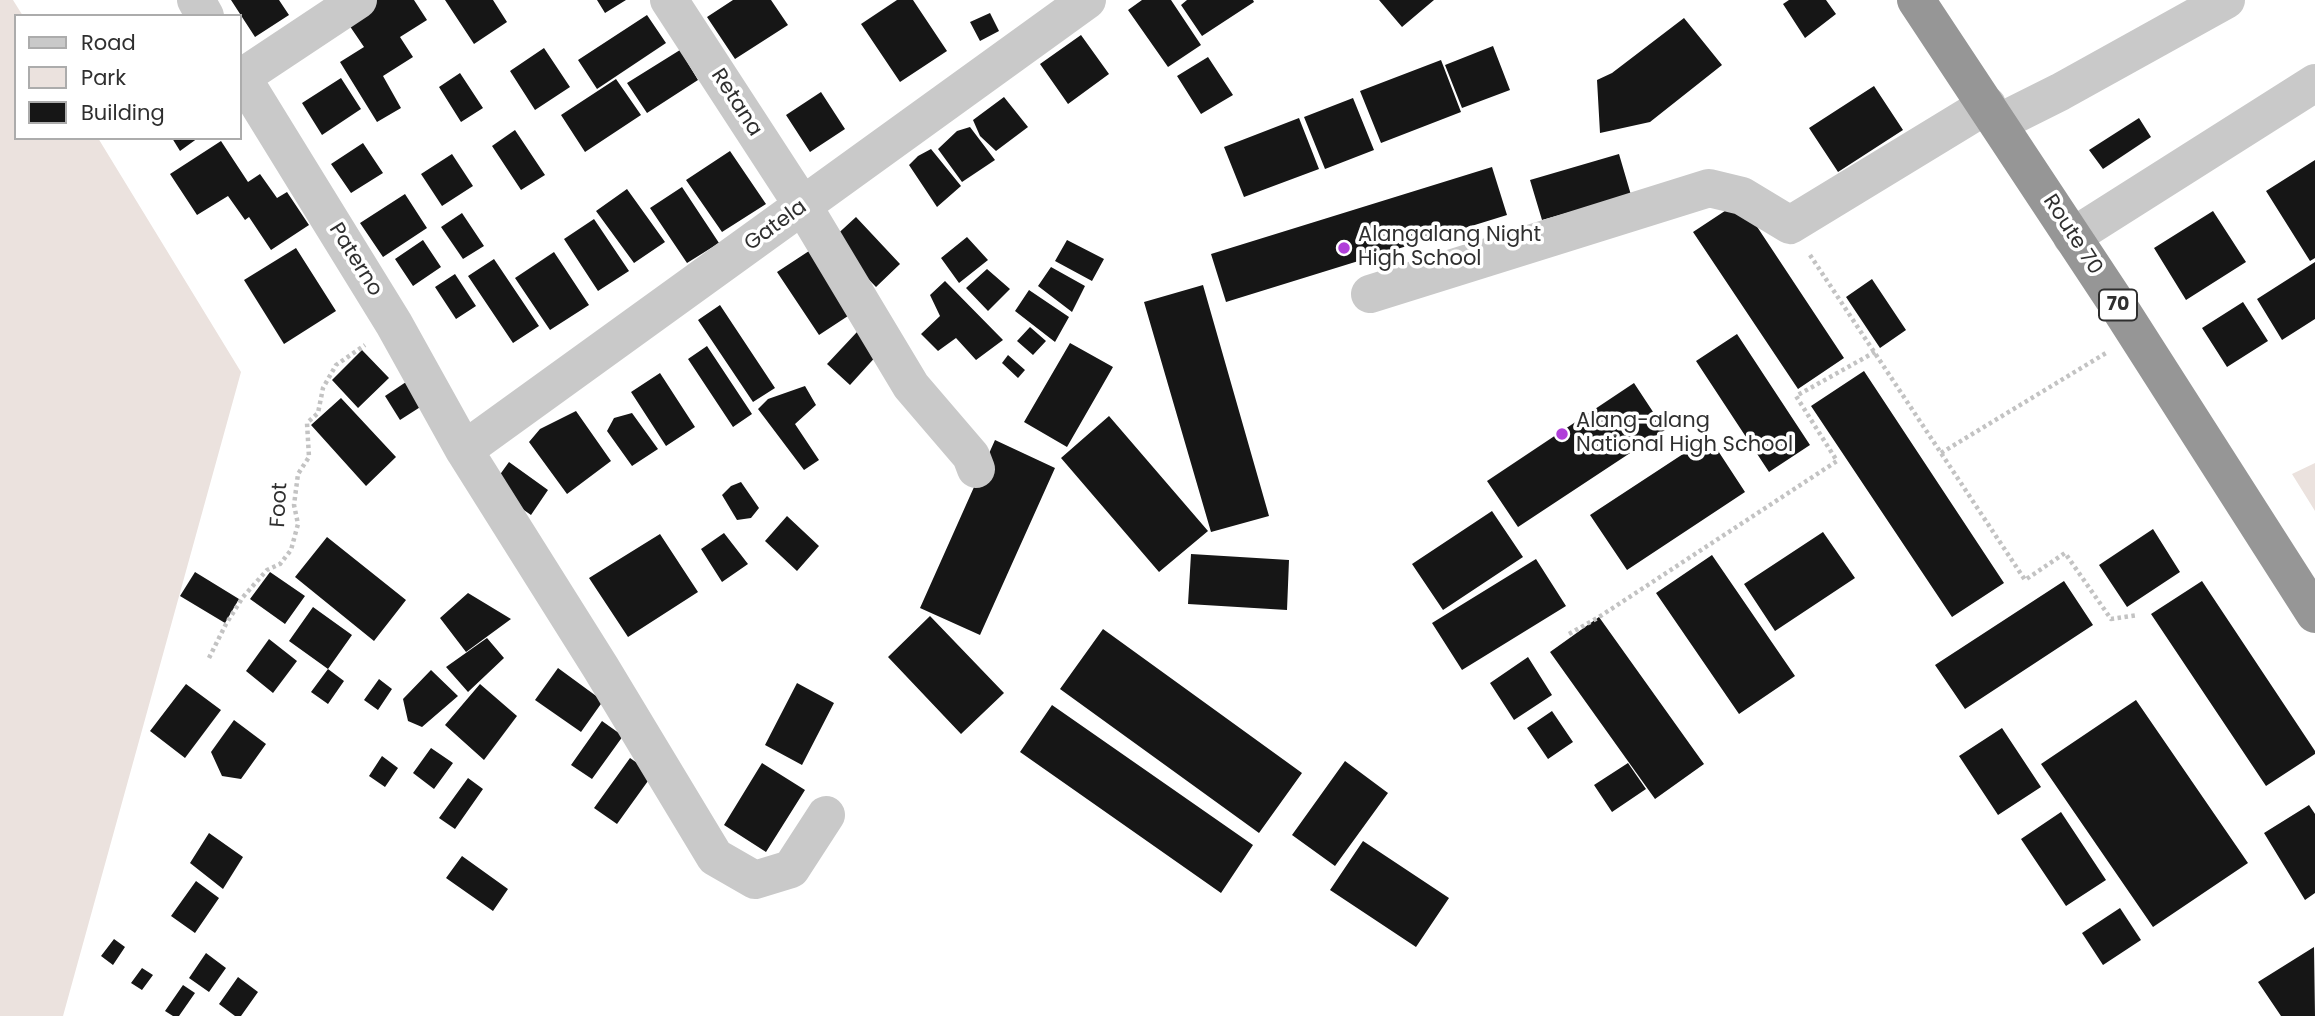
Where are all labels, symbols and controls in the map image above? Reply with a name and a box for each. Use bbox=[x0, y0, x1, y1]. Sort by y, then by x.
legend bbox=[14, 14, 242, 140]
text: Road bbox=[81, 28, 136, 57]
text: Park bbox=[81, 63, 126, 92]
street label: Retana bbox=[705, 65, 767, 141]
text: Building bbox=[81, 98, 165, 127]
street label: Route 70 bbox=[2037, 190, 2107, 280]
street label: Gatela bbox=[740, 195, 812, 257]
street label: Paterno bbox=[323, 219, 387, 301]
place label: Alangalang Night High School bbox=[1358, 223, 1541, 273]
marker: Alangalang Night High School bbox=[1336, 240, 1352, 256]
road number: 70 bbox=[2099, 290, 2137, 320]
place label: Alang-alang National High School bbox=[1576, 409, 1793, 459]
marker: Alang-alang National High School bbox=[1554, 426, 1570, 442]
street label: Foot bbox=[266, 482, 294, 528]

